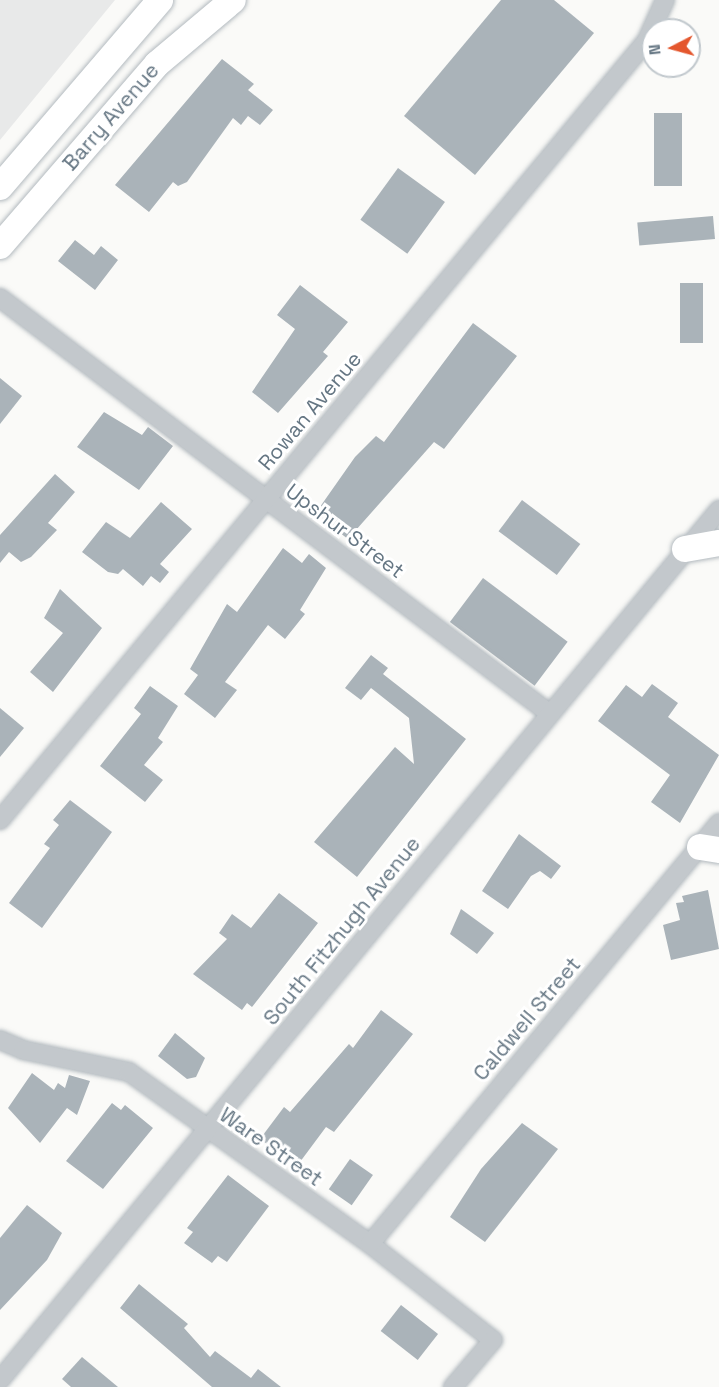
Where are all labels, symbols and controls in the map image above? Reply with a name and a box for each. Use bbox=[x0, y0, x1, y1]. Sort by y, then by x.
north arrow bbox=[641, 18, 701, 78]
text: N bbox=[644, 43, 666, 56]
street label: Barry Avenue bbox=[57, 58, 165, 176]
street label: Rowan Avenue bbox=[253, 347, 367, 475]
street label: Upshur Street bbox=[281, 478, 409, 584]
street label: South Fitzhugh Avenue bbox=[258, 832, 426, 1030]
street label: Caldwell Street bbox=[468, 952, 586, 1086]
street label: Ware Street bbox=[215, 1102, 327, 1192]

